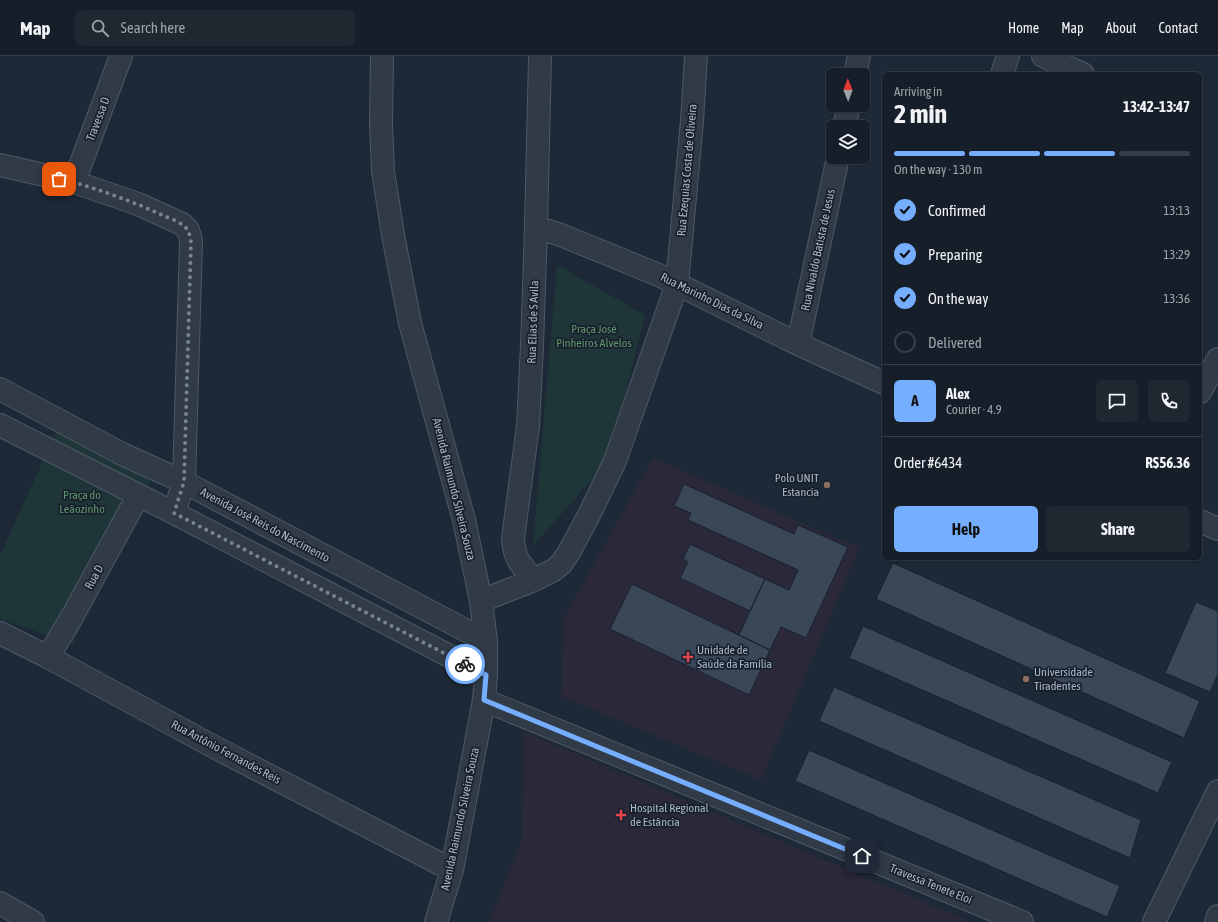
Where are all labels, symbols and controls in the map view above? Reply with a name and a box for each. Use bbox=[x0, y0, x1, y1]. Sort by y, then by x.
search box bbox=[75, 10, 355, 46]
text: Map bbox=[20, 17, 51, 39]
icon: search bbox=[89, 17, 111, 39]
text: Search here bbox=[121, 19, 185, 36]
text: Home bbox=[1008, 20, 1039, 36]
text: Map bbox=[1061, 20, 1084, 36]
text: About bbox=[1106, 20, 1137, 36]
text: Contact bbox=[1159, 20, 1198, 36]
north arrow bbox=[826, 68, 870, 112]
map controls bbox=[826, 68, 870, 164]
text: Arriving in bbox=[894, 84, 942, 99]
street label: Travessa D bbox=[83, 95, 113, 143]
text: 13:42–13:47 bbox=[1123, 98, 1190, 115]
text: 2 min bbox=[894, 99, 947, 129]
street label: Rua Ezequias Costa de Oliveira bbox=[674, 103, 700, 237]
button: layers bbox=[826, 120, 870, 164]
pin bbox=[42, 162, 76, 196]
text: On the way · 130 m bbox=[894, 162, 982, 177]
icon: bag bbox=[48, 168, 70, 190]
street label: Rua Nivaldo Batista de Jesus bbox=[798, 188, 838, 312]
icon: check bbox=[894, 199, 916, 221]
text: Confirmed bbox=[928, 202, 986, 219]
text: 13:13 bbox=[1163, 203, 1190, 218]
icon: check bbox=[894, 243, 916, 265]
text: Preparing bbox=[928, 246, 982, 263]
text: 13:29 bbox=[1163, 247, 1190, 262]
street label: Rua Marinho Dias da Silva bbox=[658, 270, 766, 332]
street label: Rua Elias de S Avila bbox=[525, 280, 541, 364]
icon: check bbox=[894, 287, 916, 309]
text: On the way bbox=[928, 290, 989, 307]
text: 13:36 bbox=[1163, 291, 1190, 306]
park label: Praça José Pinheiros Alvelos bbox=[556, 322, 632, 350]
text: Delivered bbox=[928, 334, 982, 351]
button: chat bbox=[1096, 380, 1138, 422]
button: phone bbox=[1148, 380, 1190, 422]
text: Alex bbox=[946, 385, 970, 402]
text: A bbox=[911, 392, 919, 409]
text: Courier · 4.9 bbox=[946, 402, 1002, 417]
street label: Avenida Raimundo Silveira Souza bbox=[430, 416, 478, 562]
text: Order #6434 bbox=[894, 454, 962, 471]
text: R$56.36 bbox=[1145, 454, 1190, 471]
place label: Polo UNIT Estancia bbox=[775, 471, 820, 499]
marker: Polo UNIT Estancia bbox=[822, 480, 832, 490]
street label: Avenida José Reis do Nascimento bbox=[198, 485, 332, 565]
park label: Praça do Leãozinho bbox=[59, 488, 105, 516]
button: Help bbox=[894, 506, 1038, 552]
button: Share bbox=[1046, 506, 1190, 552]
street label: Rua D bbox=[82, 562, 106, 592]
place label: Unidade de Saúde da Família bbox=[697, 643, 772, 671]
courier bbox=[445, 644, 485, 684]
marker: Unidade de Saúde da Família bbox=[682, 651, 694, 663]
icon: bike bbox=[454, 653, 476, 675]
place label: Universidade Tiradentes bbox=[1034, 665, 1093, 693]
marker: Universidade Tiradentes bbox=[1021, 674, 1031, 684]
street label: Rua Antônio Fernandes Reis bbox=[169, 717, 283, 787]
street label: Avenida Raimundo Silveira Souza bbox=[438, 746, 482, 892]
place label: Hospital Regional de Estância bbox=[630, 801, 710, 829]
marker: Hospital Regional de Estância bbox=[615, 809, 627, 821]
pin bbox=[845, 839, 879, 873]
icon: home bbox=[851, 845, 873, 867]
street label: Travessa Tenete Eloi bbox=[888, 861, 974, 907]

